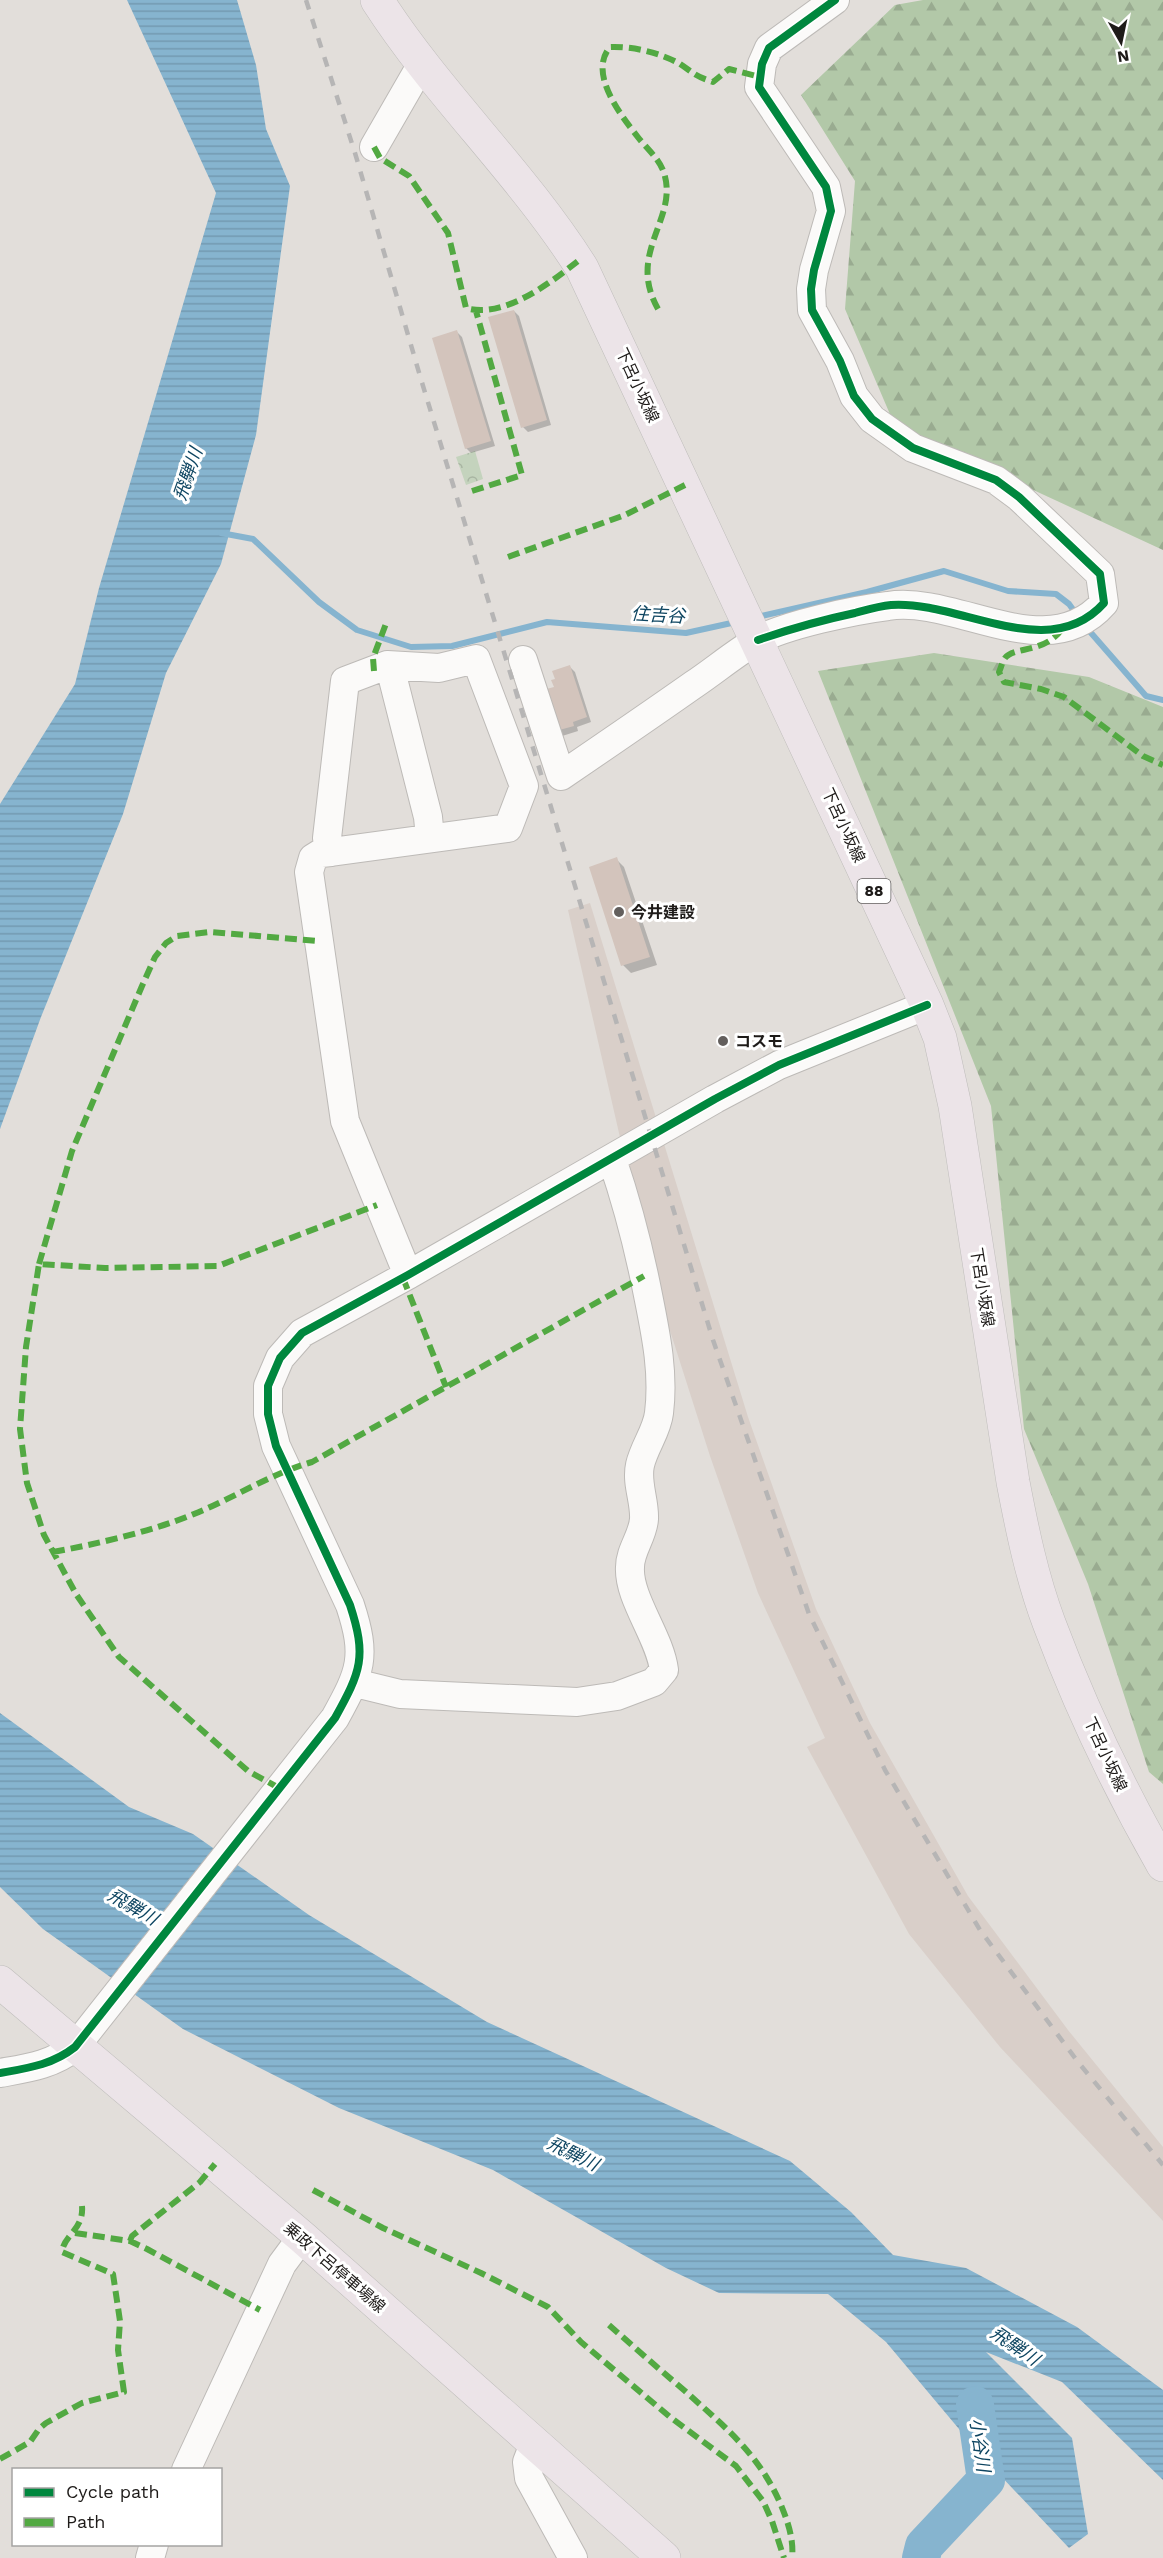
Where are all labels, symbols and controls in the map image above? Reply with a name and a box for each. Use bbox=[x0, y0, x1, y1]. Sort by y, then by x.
north arrow bbox=[1091, 12, 1151, 72]
text: N bbox=[1116, 46, 1131, 67]
street label: 下呂小坂線 bbox=[612, 345, 663, 425]
water label: 飛騨川 bbox=[169, 443, 207, 503]
water label: 住吉谷 bbox=[631, 603, 688, 627]
street label: 下呂小坂線 bbox=[818, 785, 869, 865]
road number: 88 bbox=[858, 879, 890, 903]
place label: 今井建設 bbox=[631, 903, 695, 922]
marker: 今井建設 bbox=[612, 905, 626, 919]
place label: コスモ bbox=[735, 1032, 783, 1051]
marker: コスモ bbox=[716, 1034, 730, 1048]
street label: 下呂小坂線 bbox=[967, 1246, 998, 1328]
street label: 下呂小坂線 bbox=[1080, 1714, 1131, 1794]
water label: 飛騨川 bbox=[105, 1884, 164, 1930]
water label: 飛騨川 bbox=[544, 2132, 604, 2176]
street label: 乗政下呂停車場線 bbox=[280, 2218, 389, 2317]
water label: 飛騨川 bbox=[987, 2322, 1045, 2371]
water label: 小谷川 bbox=[966, 2417, 995, 2475]
legend bbox=[12, 2468, 222, 2546]
text: Cycle path bbox=[66, 2481, 160, 2502]
text: Path bbox=[66, 2511, 106, 2532]

